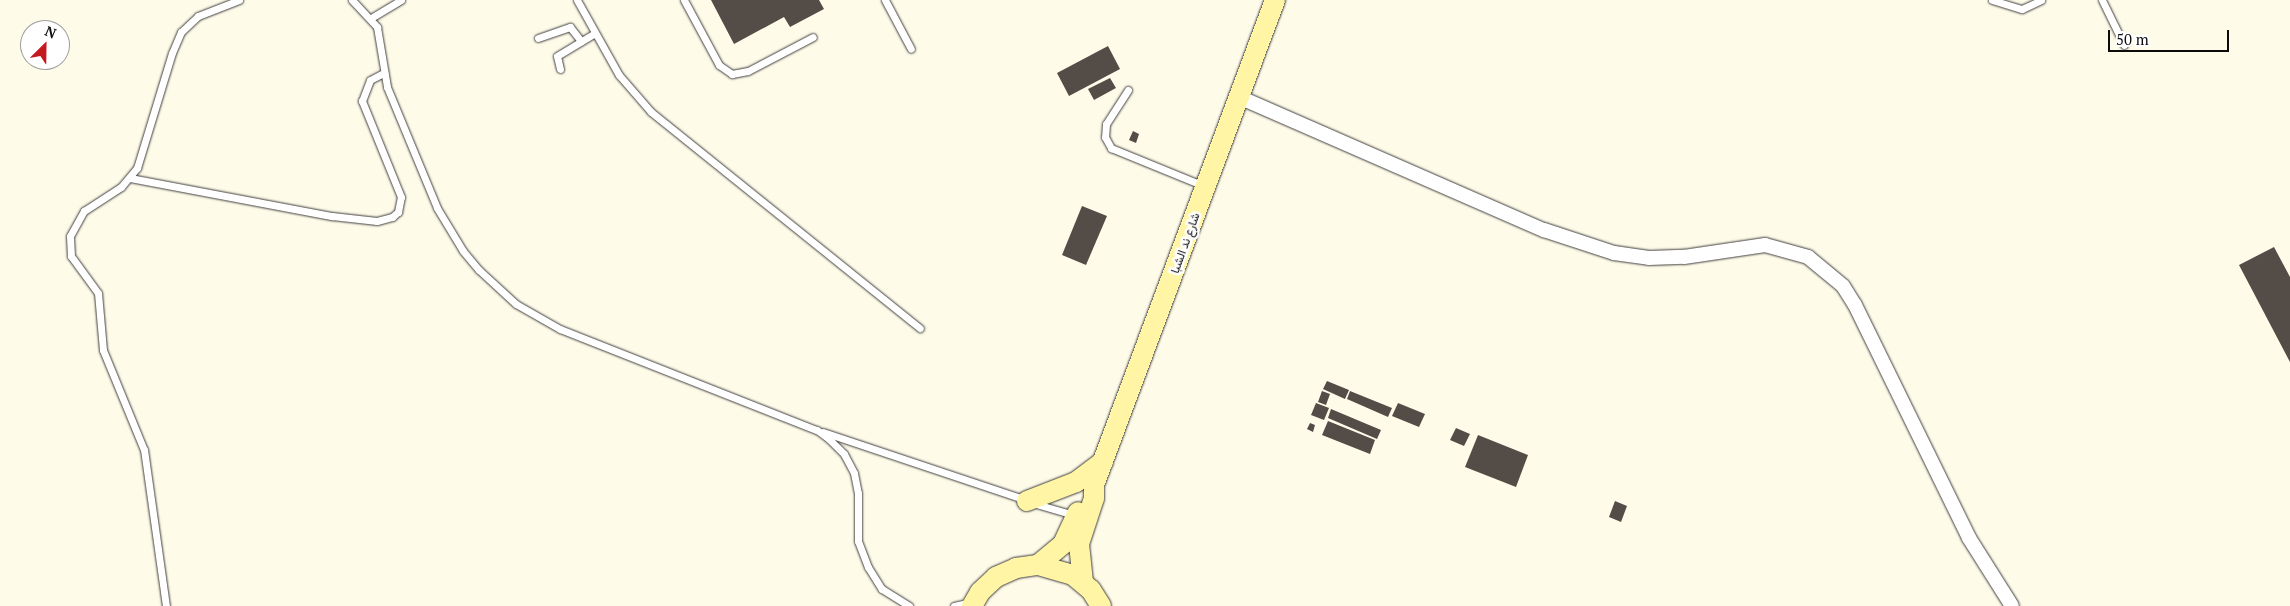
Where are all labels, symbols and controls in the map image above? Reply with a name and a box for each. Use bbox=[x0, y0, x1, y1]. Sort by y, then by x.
north arrow bbox=[20, 20, 70, 70]
scale bar bbox=[2110, 20, 2231, 52]
text: N bbox=[42, 21, 59, 42]
text: 50 m bbox=[2116, 29, 2149, 49]
street label: شارع ند الشبا bbox=[1167, 211, 1203, 275]

